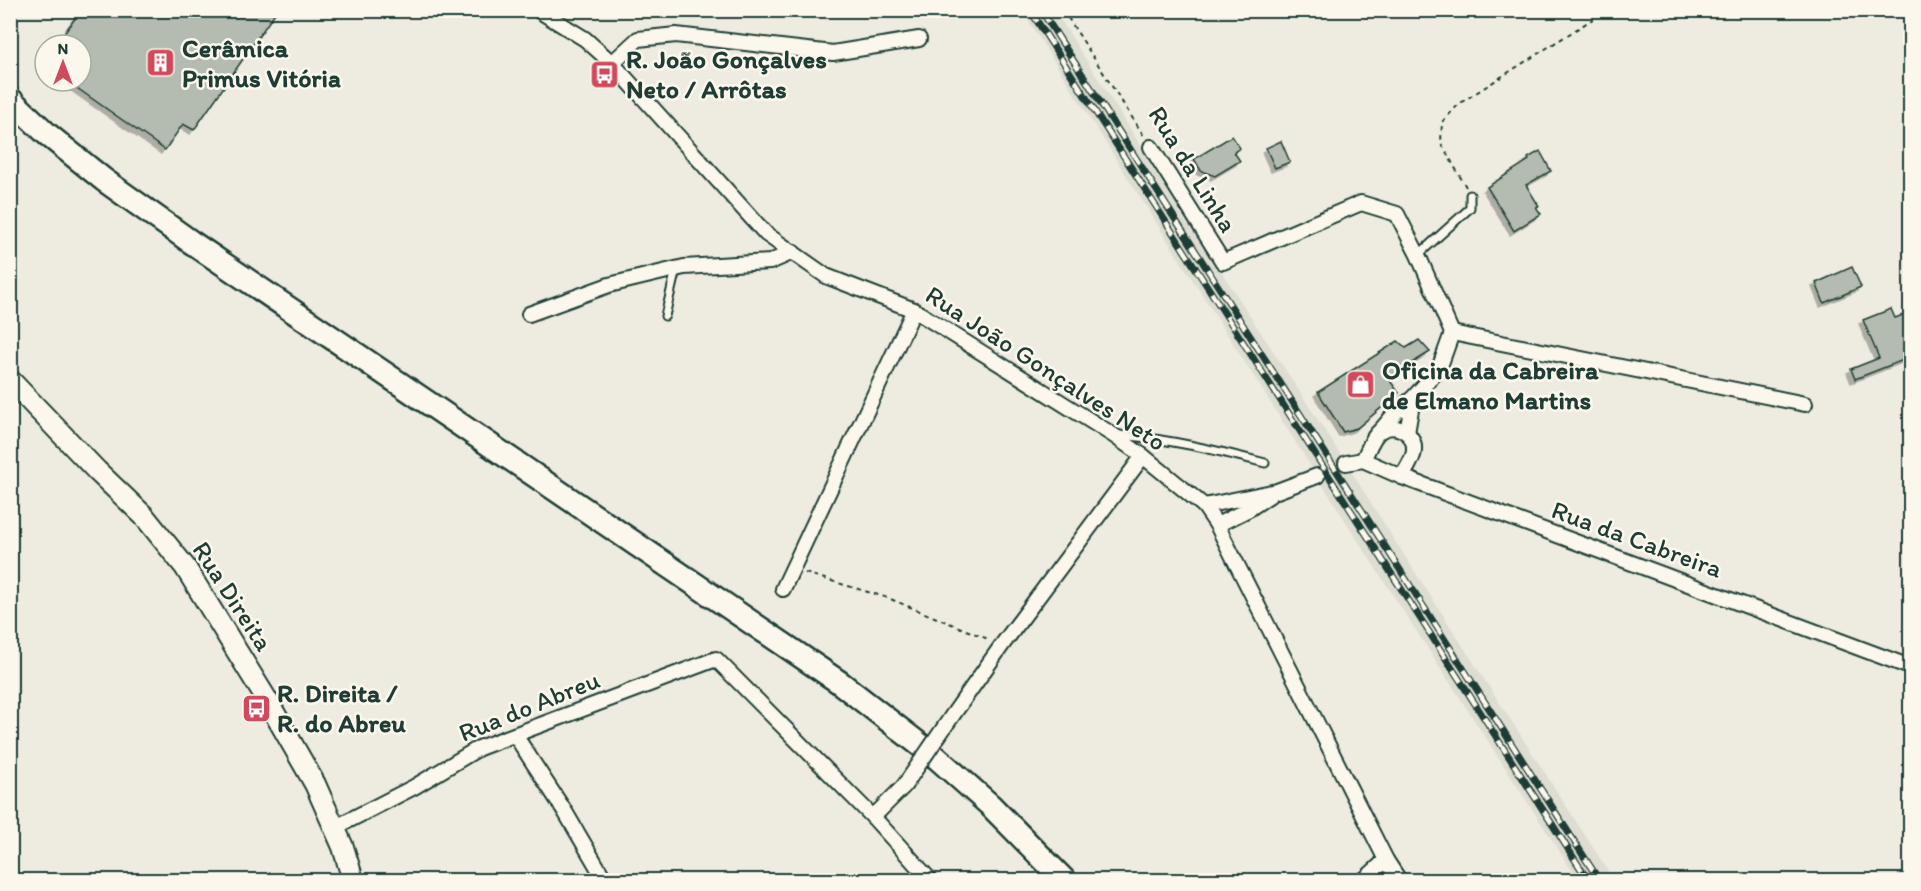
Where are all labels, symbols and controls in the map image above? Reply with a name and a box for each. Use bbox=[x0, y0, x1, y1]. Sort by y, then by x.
place label: Cerâmica Primus Vitória bbox=[182, 32, 341, 94]
north arrow bbox=[33, 33, 93, 93]
text: N bbox=[58, 39, 68, 58]
place label: R. João Gonçalves Neto / Arrôtas bbox=[626, 43, 827, 105]
building icon: Cerâmica Primus Vitória bbox=[145, 47, 177, 79]
bus stop icon: R. João Gonçalves Neto / Arrôtas bbox=[589, 58, 621, 90]
street label: Rua da Linha bbox=[1142, 100, 1244, 238]
street label: Rua João Gonçalves Neto bbox=[920, 278, 1172, 458]
place label: Oficina da Cabreira de Elmano Martins bbox=[1382, 354, 1599, 416]
shop icon: Oficina da Cabreira de Elmano Martins bbox=[1345, 369, 1377, 401]
street label: Rua da Cabreira bbox=[1547, 493, 1727, 585]
street label: Rua Direita bbox=[186, 535, 281, 657]
street label: Rua do Abreu bbox=[454, 663, 604, 749]
place label: R. Direita / R. do Abreu bbox=[277, 677, 406, 739]
bus stop icon: R. Direita / R. do Abreu bbox=[240, 692, 272, 724]

